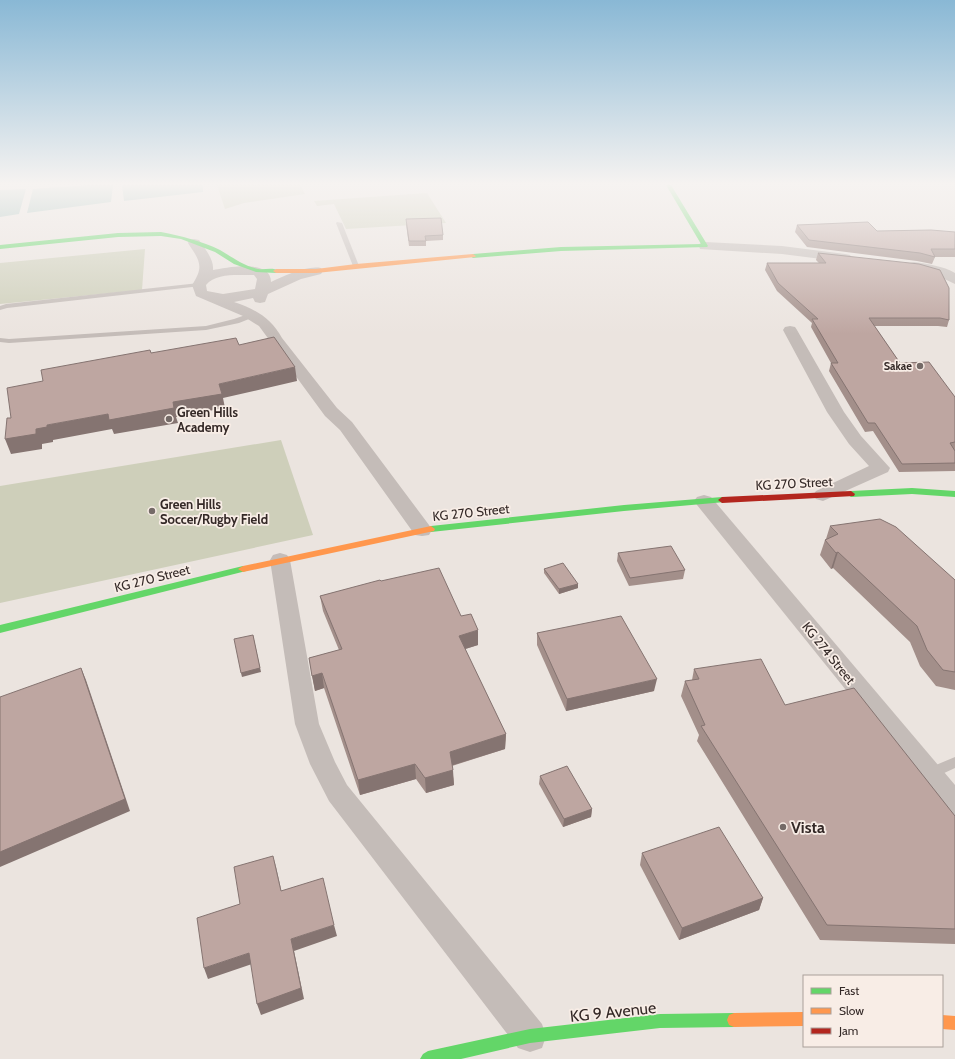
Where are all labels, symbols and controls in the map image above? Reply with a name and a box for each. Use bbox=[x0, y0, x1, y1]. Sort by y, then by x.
place label: Sakae bbox=[884, 359, 912, 373]
marker: Sakae bbox=[915, 361, 925, 371]
place label: Green Hills Academy bbox=[177, 404, 239, 435]
marker: Green Hills Academy bbox=[164, 414, 174, 424]
street label: KG 270 Street bbox=[755, 473, 834, 493]
place label: Green Hills Soccer/Rugby Field bbox=[160, 496, 268, 527]
street label: KG 270 Street bbox=[432, 500, 511, 524]
marker: Green Hills Soccer/Rugby Field bbox=[147, 506, 157, 516]
street label: KG 270 Street bbox=[113, 561, 192, 595]
street label: KG 274 Street bbox=[799, 619, 859, 688]
place label: Vista bbox=[791, 818, 825, 837]
marker: Vista bbox=[778, 822, 788, 832]
legend bbox=[803, 975, 943, 1047]
text: Fast bbox=[839, 983, 859, 998]
street label: KG 9 Avenue bbox=[569, 998, 657, 1026]
text: Slow bbox=[839, 1003, 864, 1018]
text: Jam bbox=[838, 1023, 858, 1038]

